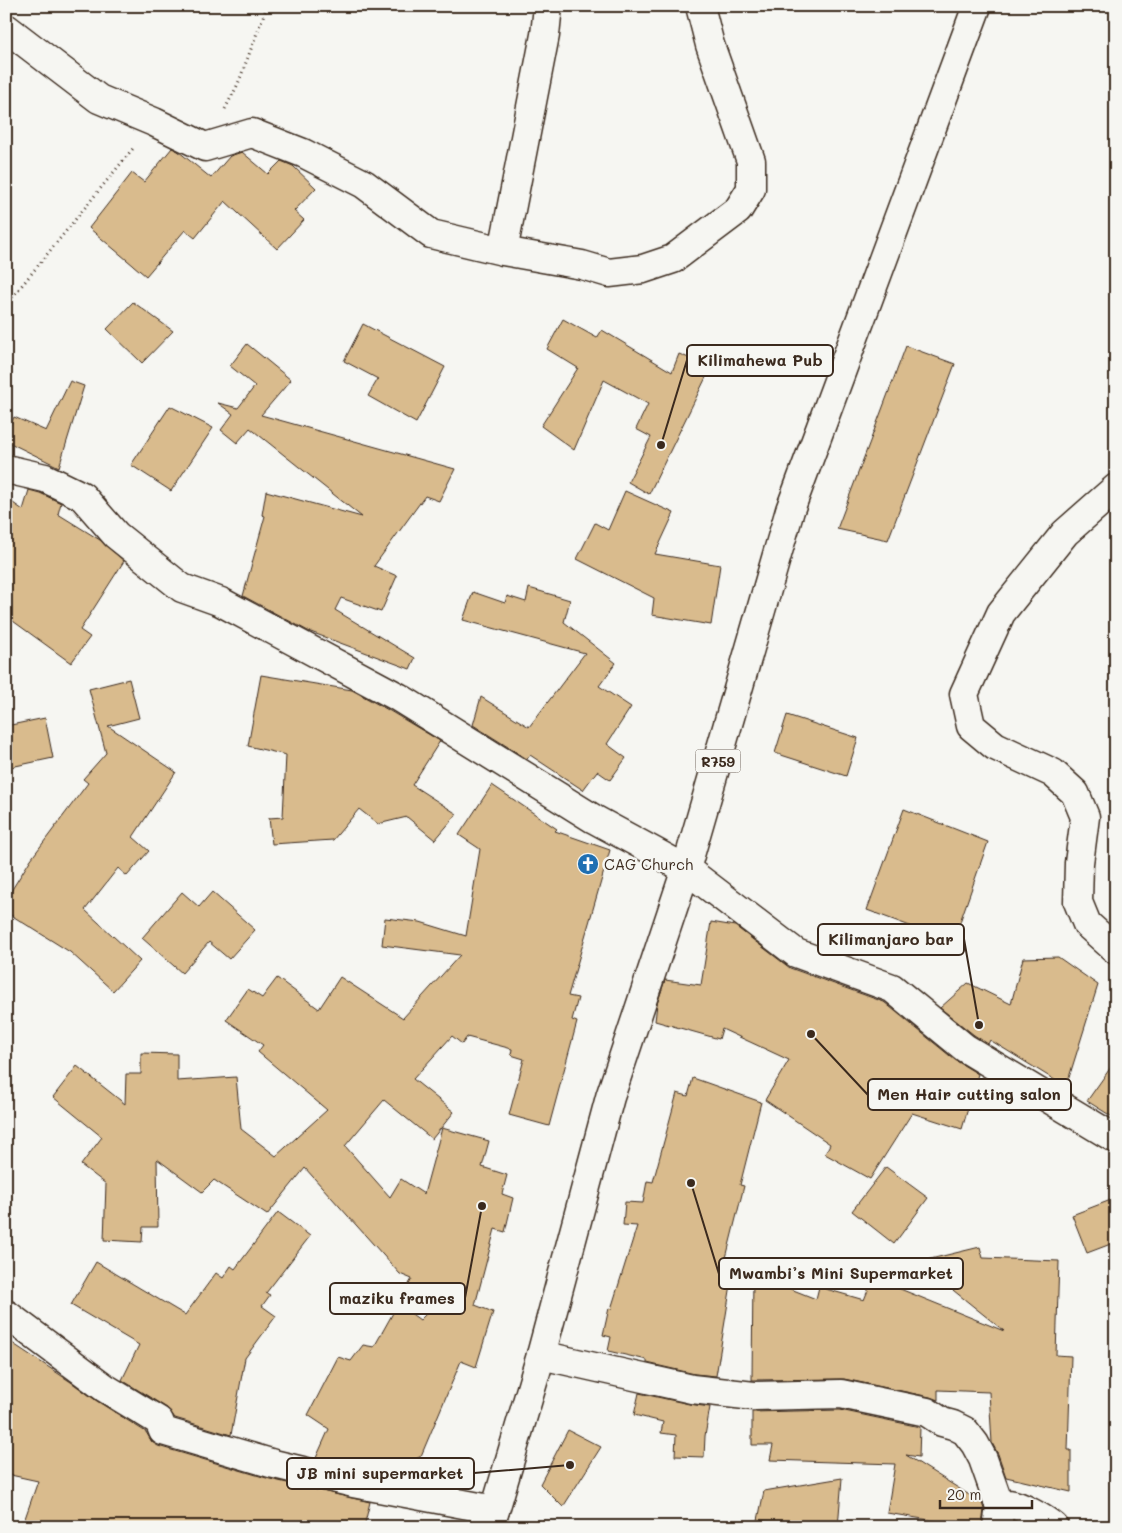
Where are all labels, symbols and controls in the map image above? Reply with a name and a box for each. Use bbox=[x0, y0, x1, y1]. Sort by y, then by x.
callout: Kilimahewa Pub bbox=[687, 345, 833, 376]
text: Kilimahewa Pub bbox=[697, 349, 823, 370]
road number: R759 bbox=[696, 749, 740, 772]
church icon: CAG Church bbox=[576, 852, 600, 876]
place label: CAG Church bbox=[604, 854, 693, 874]
callout: Kilimanjaro bar bbox=[818, 924, 964, 955]
text: Kilimanjaro bar bbox=[828, 928, 954, 949]
callout: Men Hair cutting salon bbox=[868, 1079, 1071, 1110]
text: Men Hair cutting salon bbox=[877, 1083, 1061, 1104]
callout: Mwambi’s Mini Supermarket bbox=[719, 1258, 963, 1289]
text: Mwambi’s Mini Supermarket bbox=[729, 1262, 953, 1283]
callout: maziku frames bbox=[330, 1283, 465, 1314]
text: maziku frames bbox=[339, 1287, 455, 1308]
callout: JB mini supermarket bbox=[287, 1458, 474, 1489]
text: JB mini supermarket bbox=[297, 1462, 463, 1483]
scale bar bbox=[940, 1478, 1032, 1510]
text: 20 m bbox=[947, 1484, 981, 1504]

